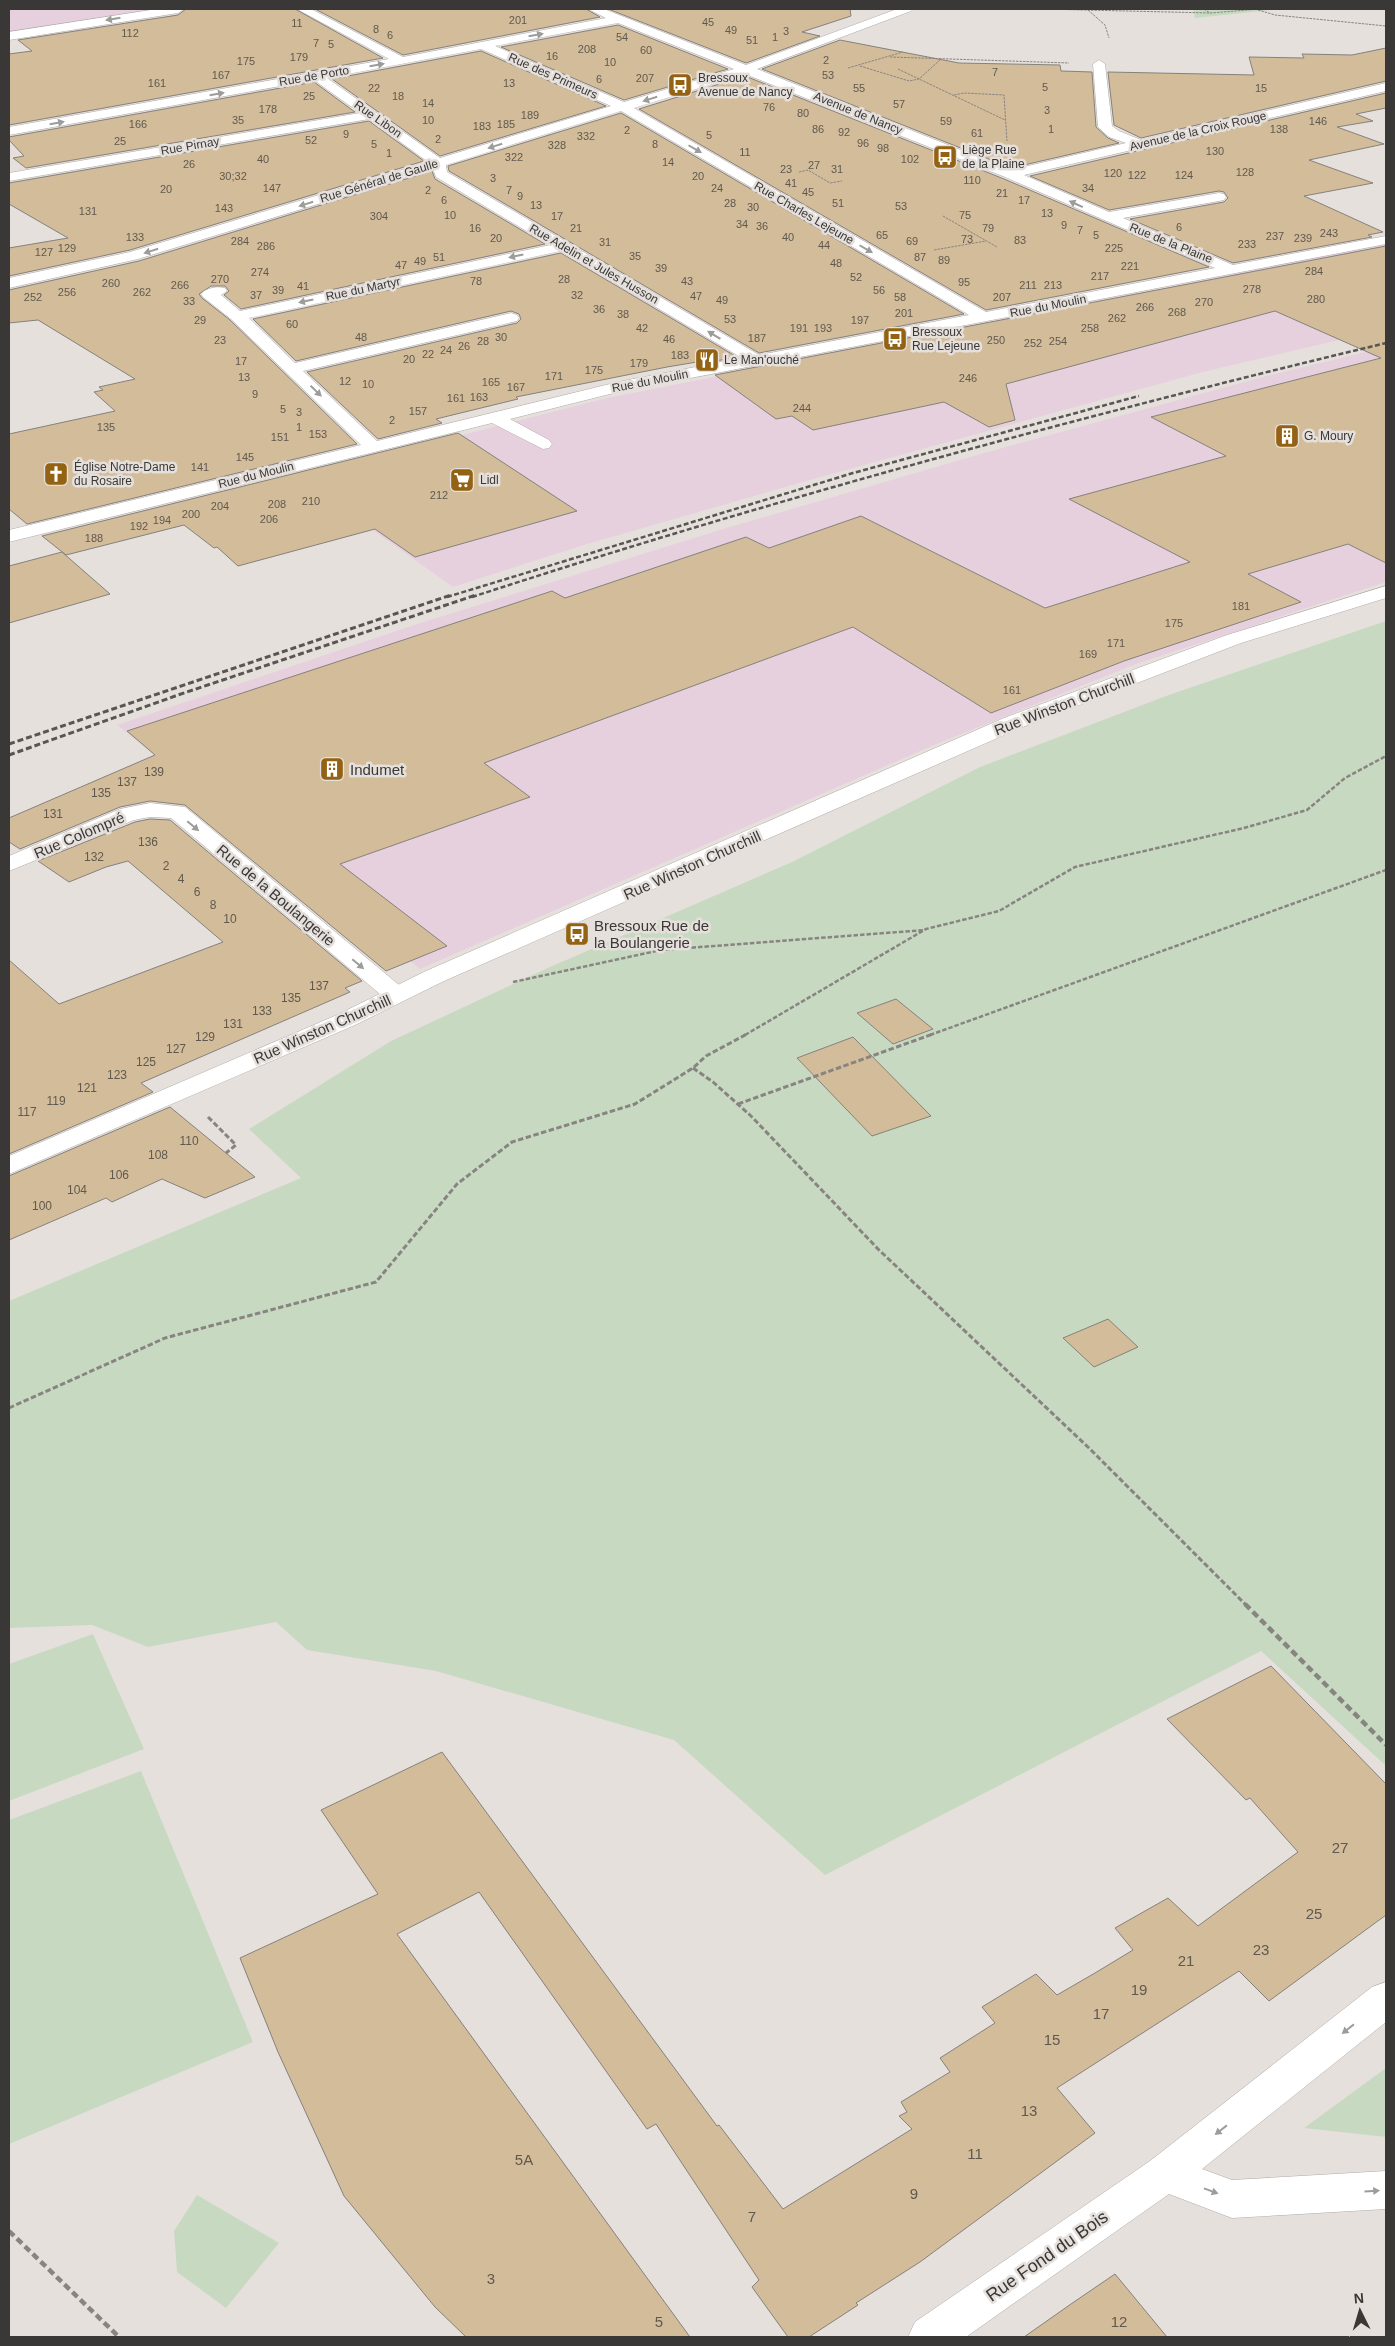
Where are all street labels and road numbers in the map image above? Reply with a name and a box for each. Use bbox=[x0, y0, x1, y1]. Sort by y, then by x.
street label: Rue des Primeurs bbox=[506, 50, 600, 102]
street label: Rue de Porto bbox=[278, 63, 350, 89]
street label: Avenue de Nancy bbox=[812, 89, 904, 137]
street label: Rue Libon bbox=[352, 98, 404, 140]
street label: Avenue de la Croix Rouge bbox=[1128, 108, 1268, 154]
street label: Rue Pirnay bbox=[160, 134, 220, 158]
street label: Rue Général de Gaulle bbox=[318, 156, 440, 206]
street label: Rue Charles Lejeune bbox=[752, 179, 857, 247]
street label: Rue de la Plaine bbox=[1128, 220, 1215, 266]
street label: Rue Adelin et Jules Husson bbox=[527, 221, 661, 307]
street label: Rue du Martyr bbox=[324, 274, 402, 304]
street label: Rue du Moulin bbox=[1009, 292, 1087, 320]
street label: Rue du Moulin bbox=[611, 367, 689, 395]
street label: Rue du Moulin bbox=[217, 459, 295, 491]
street label: Rue Winston Churchill bbox=[992, 669, 1136, 739]
street label: Rue Colompré bbox=[31, 808, 127, 862]
street label: Rue Winston Churchill bbox=[621, 827, 763, 903]
street label: Rue de la Boulangerie bbox=[214, 841, 338, 949]
street label: Rue Winston Churchill bbox=[251, 991, 393, 1067]
street label: Rue Fond du Bois bbox=[982, 2206, 1112, 2306]

